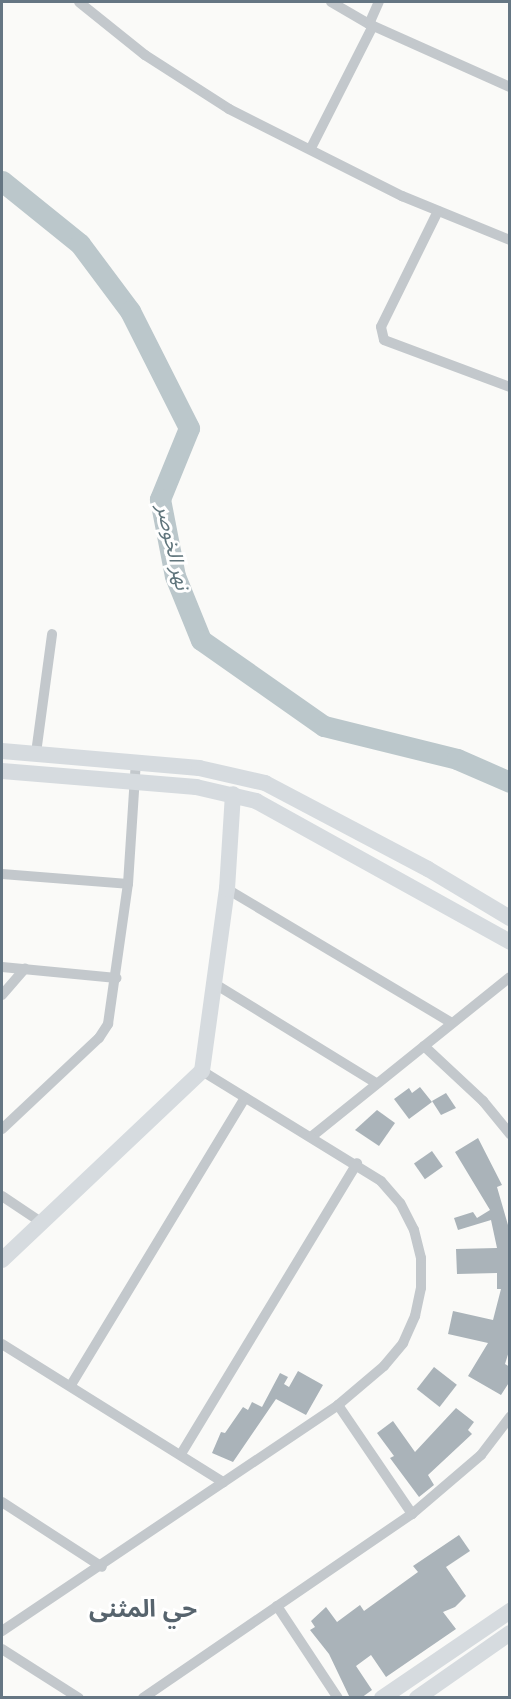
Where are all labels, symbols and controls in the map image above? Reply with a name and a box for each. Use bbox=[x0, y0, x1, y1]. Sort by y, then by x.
water label: نهر الخوصر bbox=[152, 502, 194, 592]
district label: حي المثنى bbox=[89, 1595, 197, 1623]

